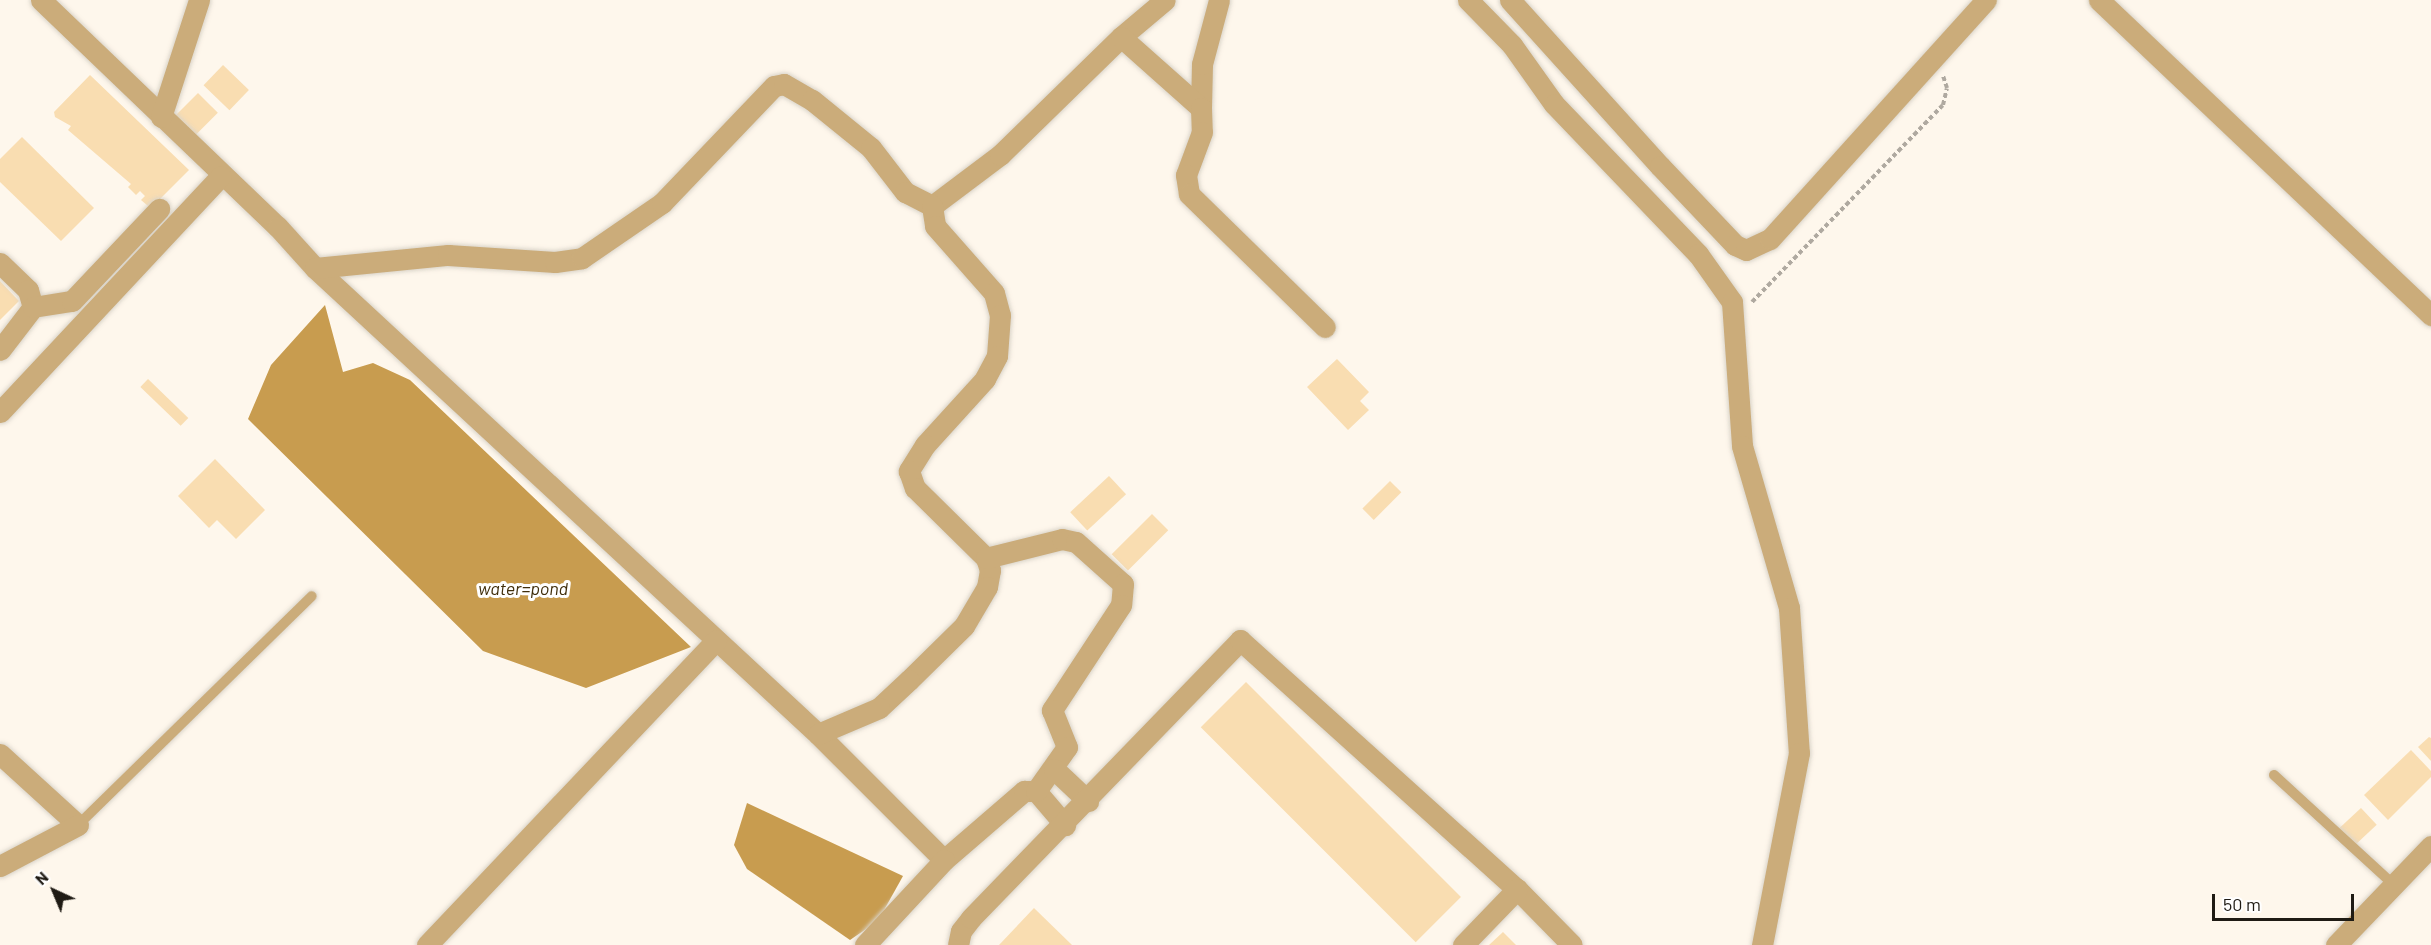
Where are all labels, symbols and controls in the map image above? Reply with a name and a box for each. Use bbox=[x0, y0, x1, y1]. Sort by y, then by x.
water label: water=pond bbox=[478, 577, 568, 599]
north arrow bbox=[24, 861, 84, 921]
text: N bbox=[31, 867, 52, 888]
scale bar bbox=[2215, 882, 2358, 920]
text: 50 m bbox=[2223, 893, 2261, 915]

